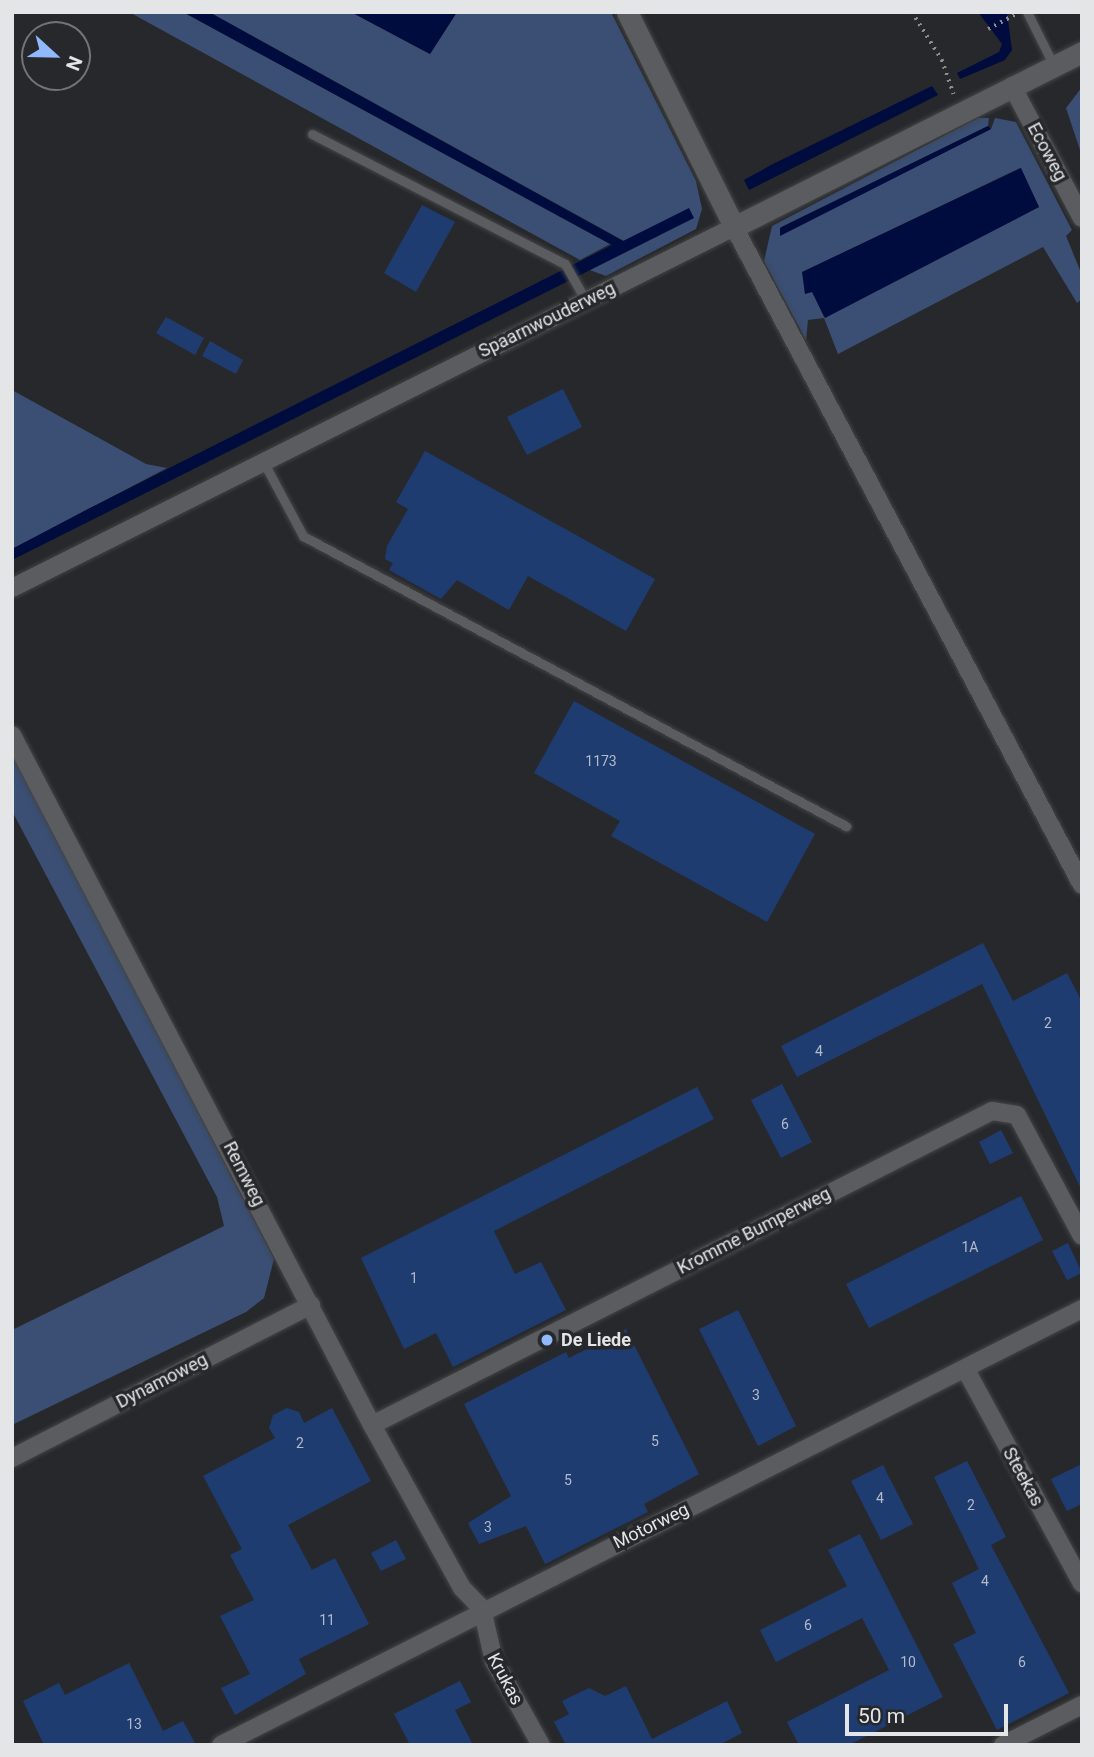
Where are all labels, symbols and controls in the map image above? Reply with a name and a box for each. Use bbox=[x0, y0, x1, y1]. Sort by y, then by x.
north arrow bbox=[21, 21, 91, 91]
text: N bbox=[61, 53, 87, 74]
street label: Ecoweg bbox=[1023, 119, 1071, 185]
street label: Spaarnwouderweg bbox=[475, 278, 619, 362]
house number: 1173 bbox=[585, 753, 617, 769]
house number: 2 bbox=[1044, 1015, 1052, 1031]
house number: 4 bbox=[815, 1043, 823, 1059]
house number: 6 bbox=[781, 1116, 789, 1132]
street label: Remweg bbox=[219, 1138, 269, 1210]
street label: Kromme Bumperweg bbox=[674, 1183, 834, 1279]
house number: 1A bbox=[961, 1239, 979, 1255]
house number: 1 bbox=[410, 1270, 418, 1286]
place label: De Liede bbox=[561, 1329, 631, 1351]
marker: De Liede bbox=[539, 1332, 555, 1348]
street label: Dynamoweg bbox=[113, 1349, 211, 1413]
house number: 3 bbox=[752, 1387, 760, 1403]
house number: 5 bbox=[651, 1433, 659, 1449]
house number: 2 bbox=[296, 1435, 304, 1451]
street label: Steekas bbox=[998, 1444, 1048, 1510]
house number: 5 bbox=[564, 1472, 572, 1488]
house number: 4 bbox=[876, 1490, 884, 1506]
house number: 2 bbox=[967, 1497, 975, 1513]
street label: Motorweg bbox=[610, 1498, 692, 1554]
house number: 3 bbox=[484, 1519, 492, 1535]
house number: 4 bbox=[981, 1573, 989, 1589]
house number: 11 bbox=[319, 1612, 335, 1628]
house number: 6 bbox=[804, 1617, 812, 1633]
street label: Krukas bbox=[482, 1649, 528, 1709]
house number: 10 bbox=[900, 1654, 916, 1670]
house number: 6 bbox=[1018, 1654, 1026, 1670]
scale bar bbox=[849, 1690, 1012, 1734]
text: 50 m bbox=[858, 1704, 905, 1728]
house number: 13 bbox=[126, 1716, 142, 1732]

